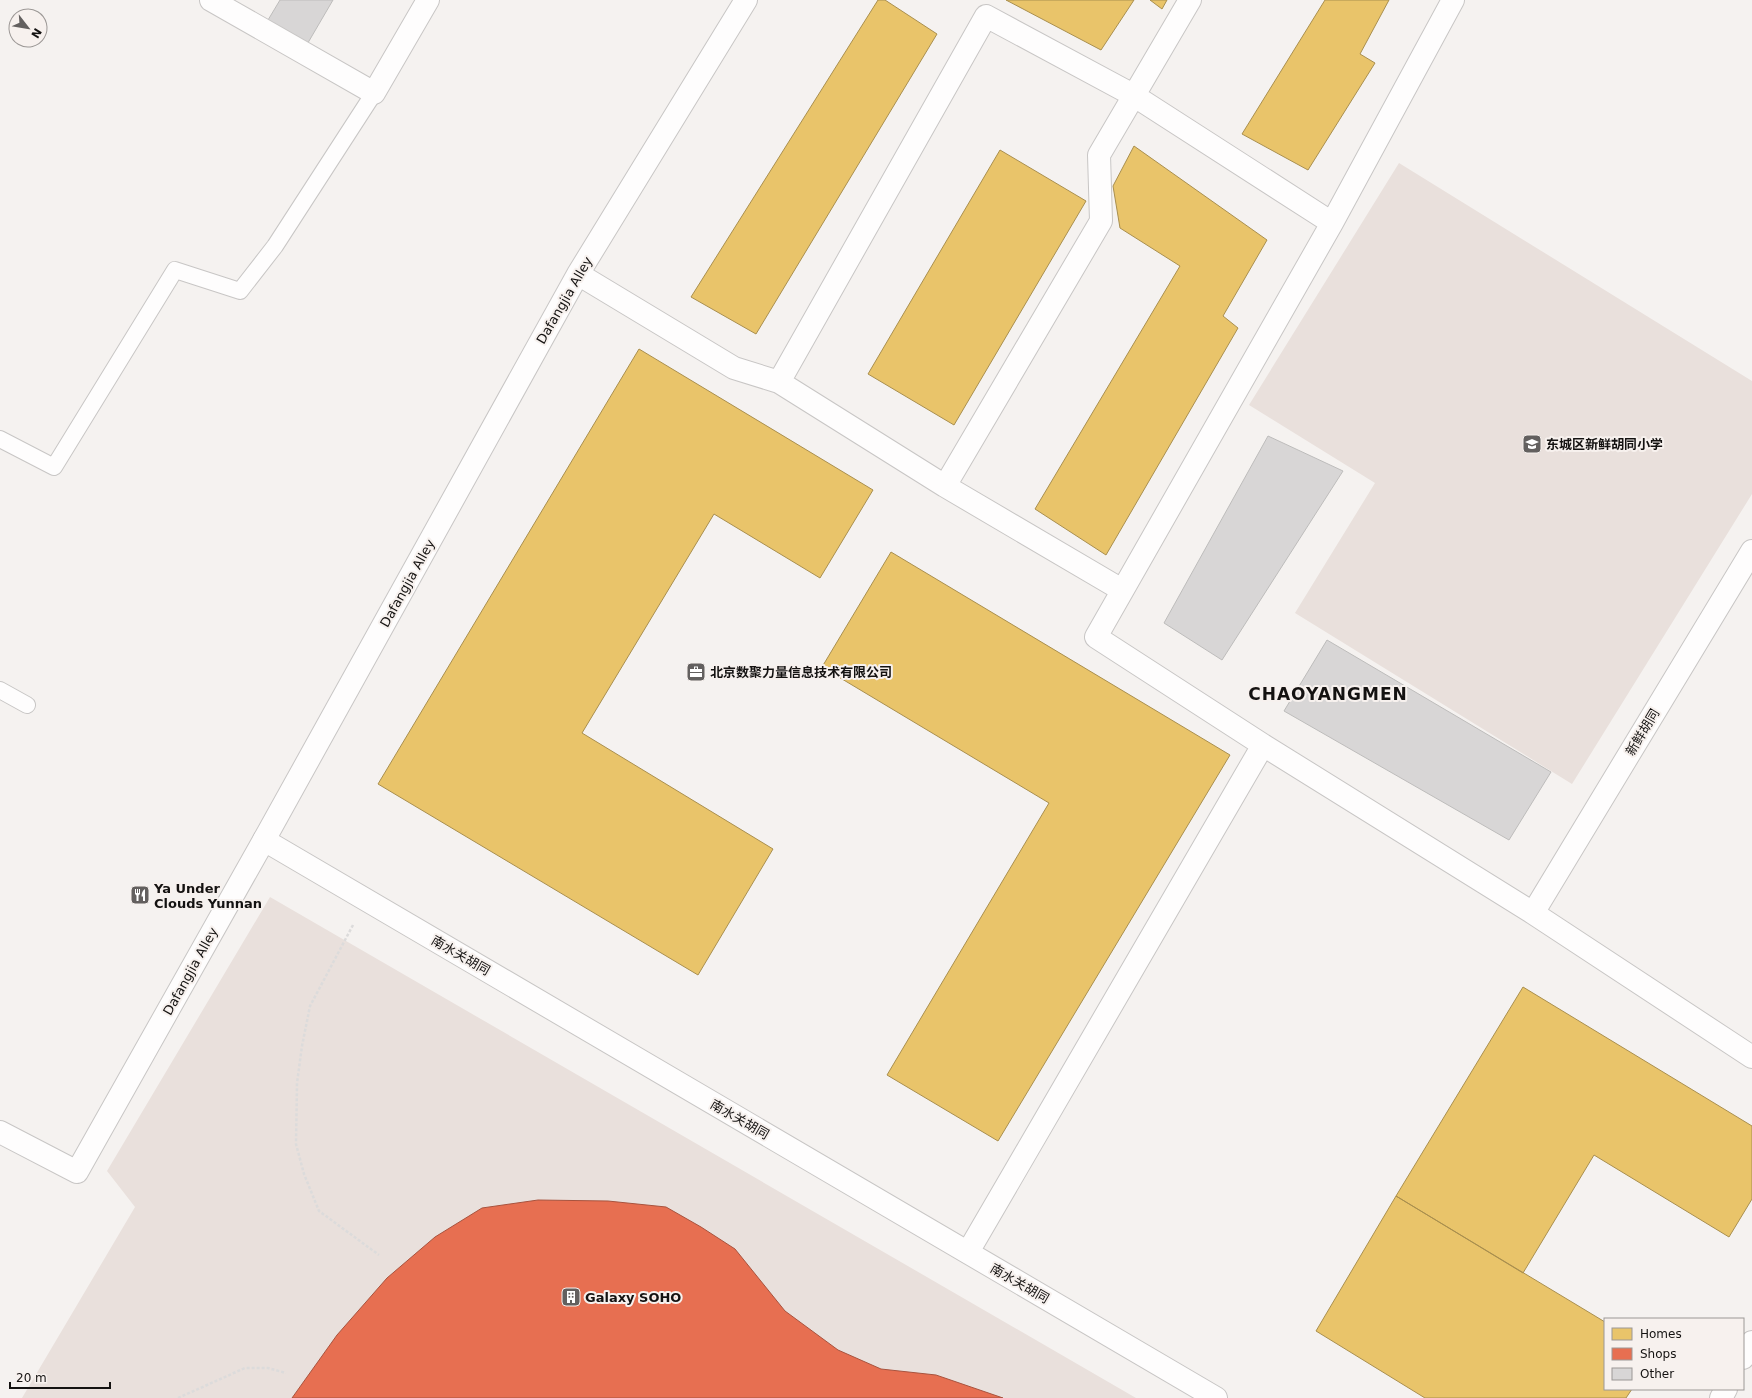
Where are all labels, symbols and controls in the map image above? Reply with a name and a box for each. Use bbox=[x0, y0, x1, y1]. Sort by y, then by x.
north arrow bbox=[8, 8, 48, 48]
text: N bbox=[28, 26, 44, 40]
street label: Dafangjia Alley bbox=[533, 254, 596, 347]
school or university icon: 东城区新鲜胡同小学 bbox=[1521, 433, 1543, 455]
place label: 东城区新鲜胡同小学 bbox=[1546, 437, 1663, 452]
street label: Dafangjia Alley bbox=[377, 536, 438, 630]
office icon: 北京数聚力量信息技术有限公司 bbox=[685, 661, 707, 683]
place label: 北京数聚力量信息技术有限公司 bbox=[710, 665, 892, 680]
district label: CHAOYANGMEN bbox=[1248, 684, 1408, 704]
street label: 新鲜胡同 bbox=[1623, 706, 1662, 758]
place label: Ya Under Clouds Yunnan bbox=[153, 881, 262, 911]
restaurant icon: Ya Under Clouds Yunnan bbox=[129, 884, 151, 906]
street label: Dafangjia Alley bbox=[160, 924, 221, 1018]
street label: 南水关胡同 bbox=[429, 933, 493, 978]
street label: 南水关胡同 bbox=[708, 1097, 772, 1142]
street label: 南水关胡同 bbox=[988, 1261, 1052, 1306]
building icon: Galaxy SOHO bbox=[560, 1286, 582, 1308]
place label: Galaxy SOHO bbox=[585, 1290, 681, 1305]
legend bbox=[1604, 1318, 1744, 1390]
text: Homes bbox=[1640, 1327, 1682, 1341]
text: Shops bbox=[1640, 1347, 1676, 1361]
scale bar bbox=[10, 1364, 110, 1390]
text: Other bbox=[1640, 1367, 1674, 1381]
text: 20 m bbox=[16, 1371, 47, 1385]

